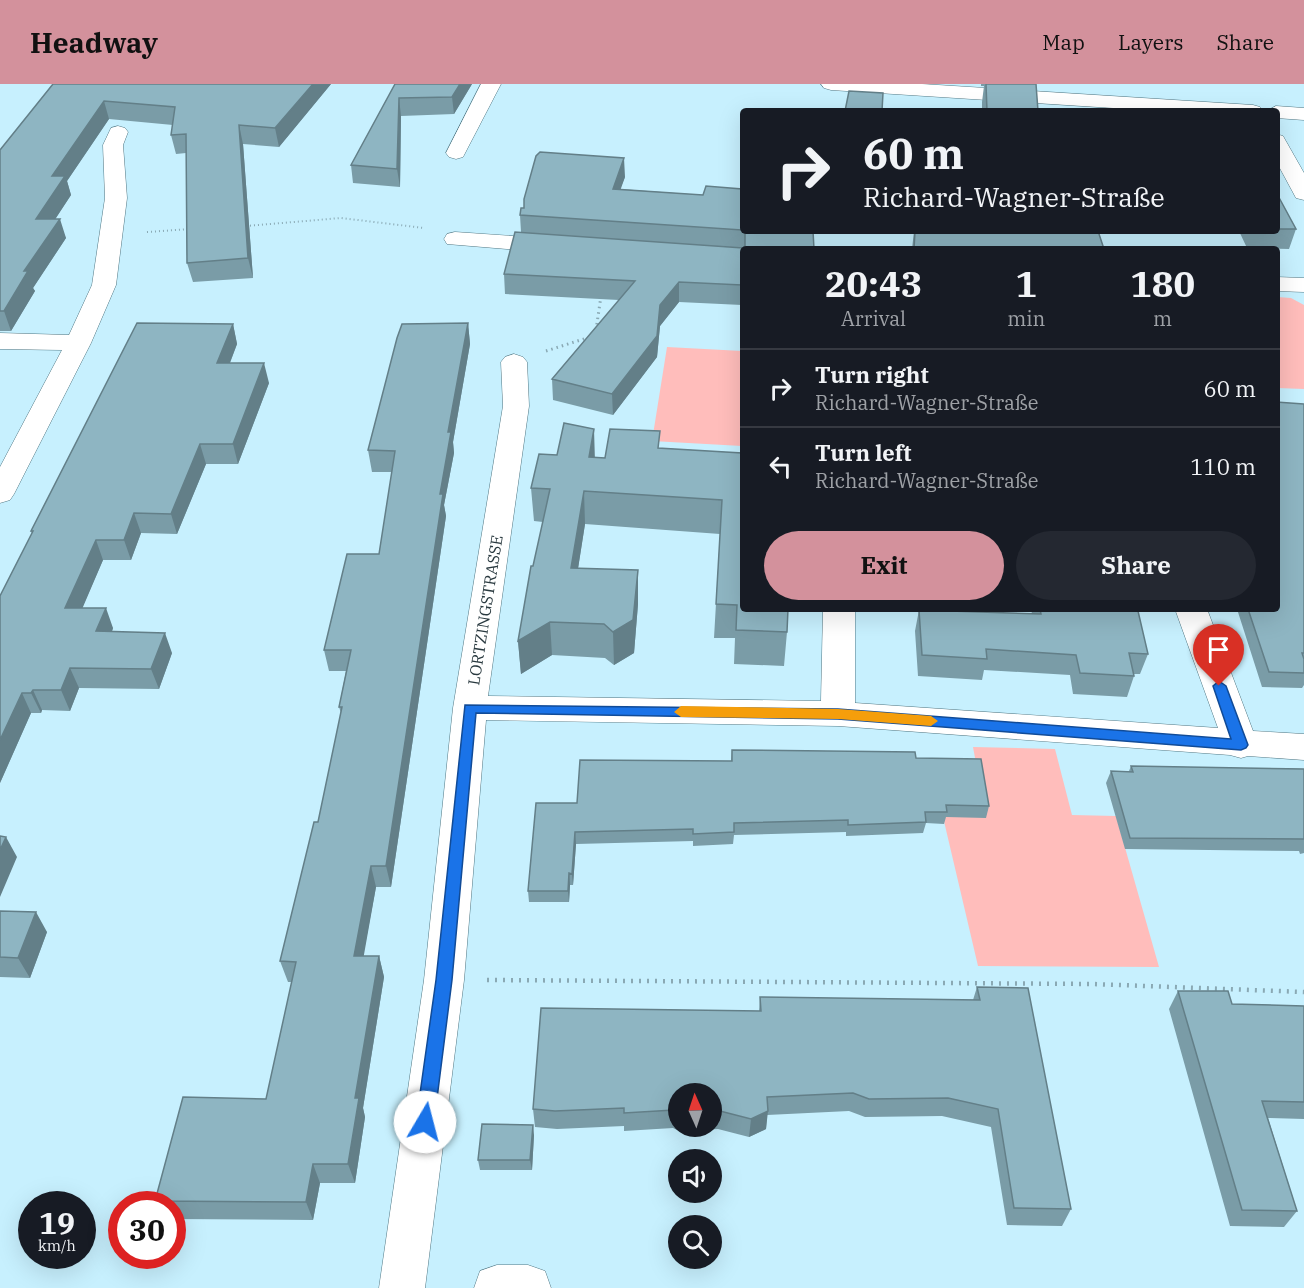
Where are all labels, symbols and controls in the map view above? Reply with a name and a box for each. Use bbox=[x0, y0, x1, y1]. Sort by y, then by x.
text: Headway bbox=[30, 24, 158, 61]
text: Map bbox=[1042, 28, 1085, 56]
text: Layers bbox=[1118, 28, 1184, 56]
text: Share bbox=[1217, 28, 1274, 56]
text: 60 m bbox=[863, 126, 964, 181]
icon: right bbox=[764, 132, 842, 210]
text: Richard-Wagner-Straße bbox=[863, 179, 1165, 214]
text: 20:43 bbox=[825, 260, 922, 307]
text: 1 bbox=[1015, 260, 1037, 307]
text: 180 bbox=[1130, 260, 1195, 307]
text: Arrival bbox=[841, 305, 906, 332]
text: min bbox=[1007, 305, 1045, 332]
text: m bbox=[1153, 305, 1172, 332]
text: Turn right bbox=[815, 360, 929, 389]
icon: right bbox=[764, 372, 797, 405]
text: 60 m bbox=[1204, 374, 1256, 403]
text: Richard-Wagner-Straße bbox=[815, 389, 1038, 416]
text: Turn left bbox=[815, 438, 911, 467]
icon: left bbox=[764, 450, 797, 483]
text: 110 m bbox=[1190, 452, 1256, 481]
text: Richard-Wagner-Straße bbox=[815, 467, 1038, 494]
button: Exit bbox=[764, 531, 1004, 600]
button: Share bbox=[1016, 531, 1256, 600]
street label: LORTZINGSTRASSE bbox=[463, 533, 507, 687]
pin bbox=[1193, 624, 1244, 686]
icon: arrive bbox=[1202, 633, 1235, 666]
north arrow bbox=[668, 1083, 722, 1137]
map controls bbox=[668, 1083, 722, 1269]
position arrow bbox=[393, 1090, 457, 1154]
button: sound bbox=[668, 1149, 722, 1203]
speed limit sign: 30 bbox=[108, 1191, 186, 1269]
text: 19 bbox=[39, 1203, 75, 1242]
button: search bbox=[668, 1215, 722, 1269]
text: km/h bbox=[38, 1236, 76, 1255]

